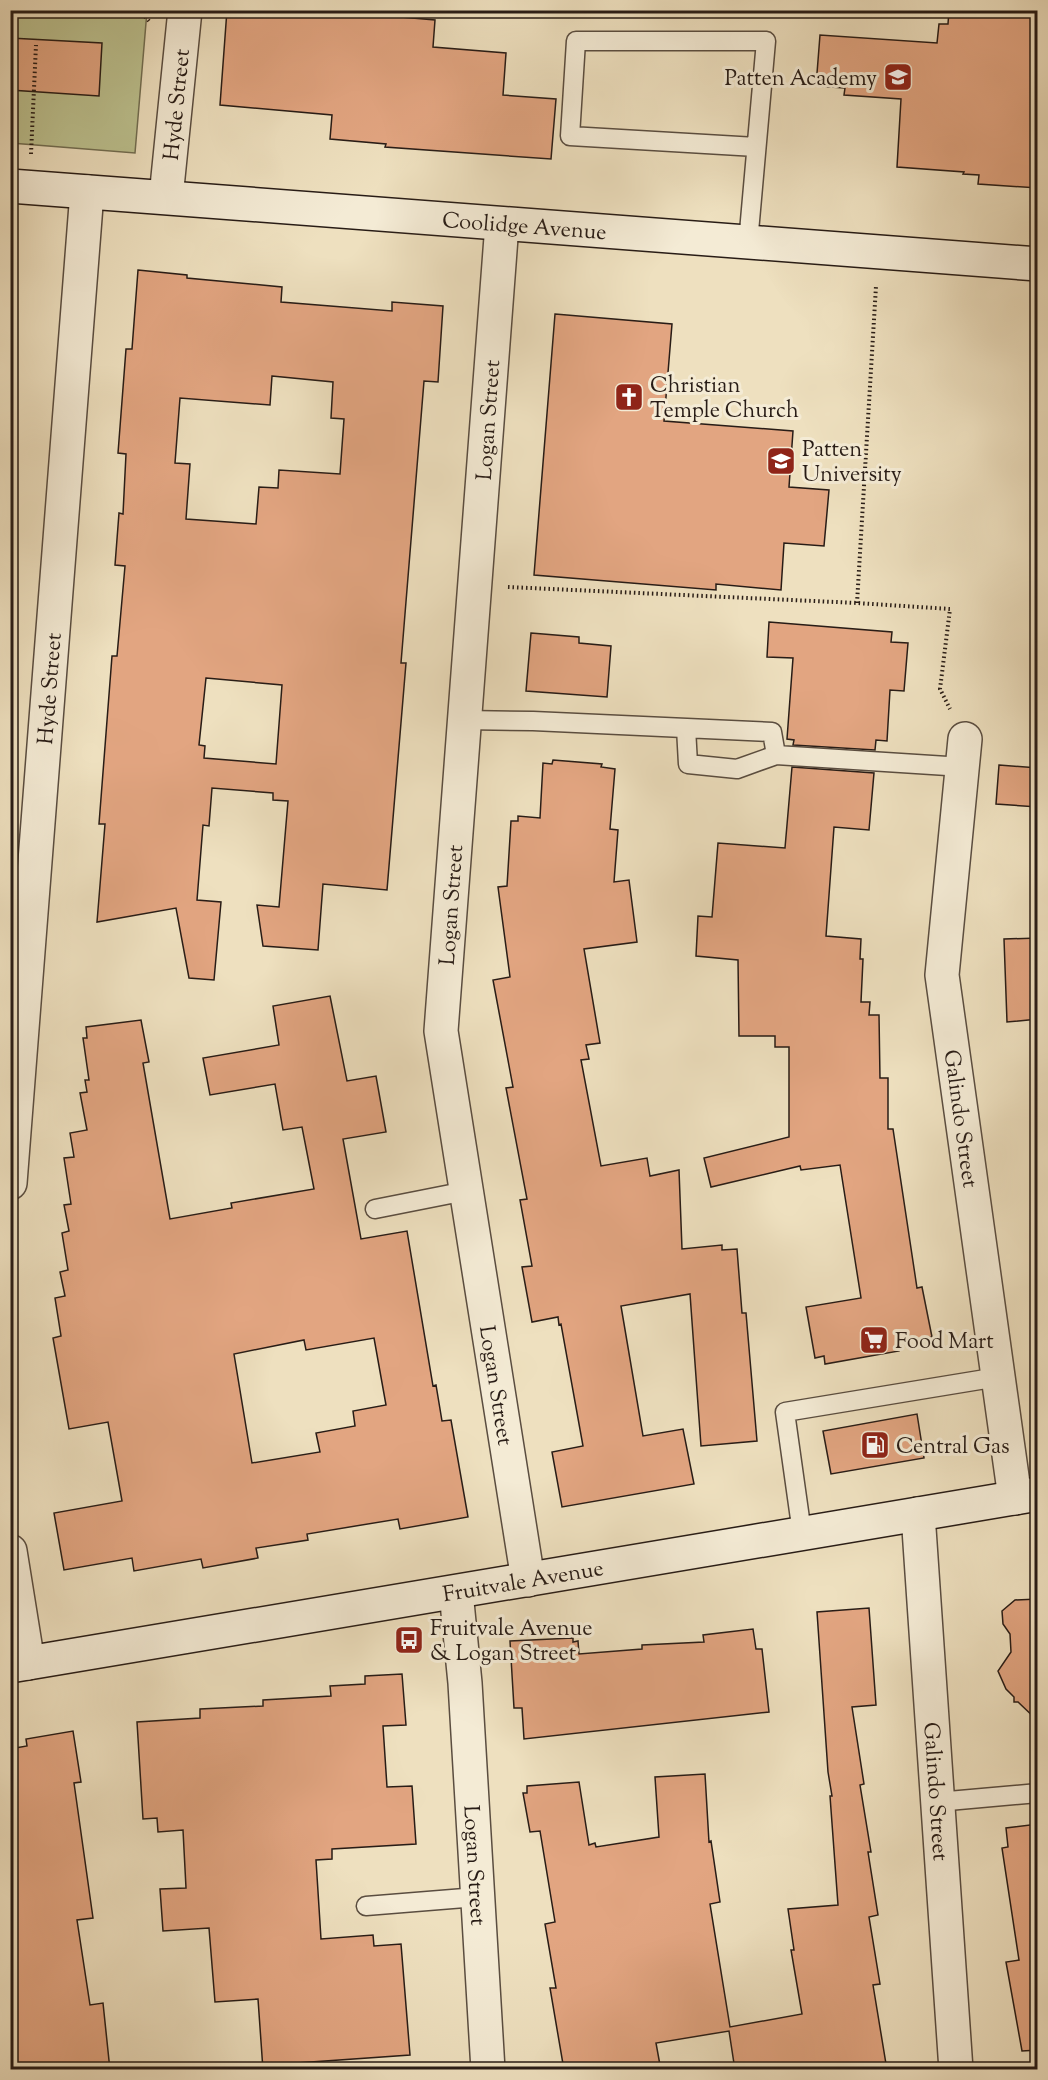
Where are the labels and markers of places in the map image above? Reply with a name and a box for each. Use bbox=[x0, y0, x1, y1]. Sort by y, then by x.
school or university icon: Patten Academy bbox=[882, 61, 914, 93]
place label: Patten Academy bbox=[724, 64, 877, 96]
place label: Christian Temple Church bbox=[650, 371, 799, 428]
church icon: Christian Temple Church bbox=[613, 381, 645, 413]
place label: Patten University bbox=[802, 435, 902, 492]
school or university icon: Patten University bbox=[765, 445, 797, 477]
supermarket icon: Food Mart bbox=[858, 1324, 890, 1356]
place label: Food Mart bbox=[895, 1327, 994, 1359]
fuel station icon: Central Gas bbox=[859, 1429, 891, 1461]
place label: Central Gas bbox=[896, 1432, 1010, 1464]
place label: Fruitvale Avenue & Logan Street bbox=[430, 1614, 592, 1671]
bus stop icon: Fruitvale Avenue & Logan Street bbox=[393, 1624, 425, 1656]

